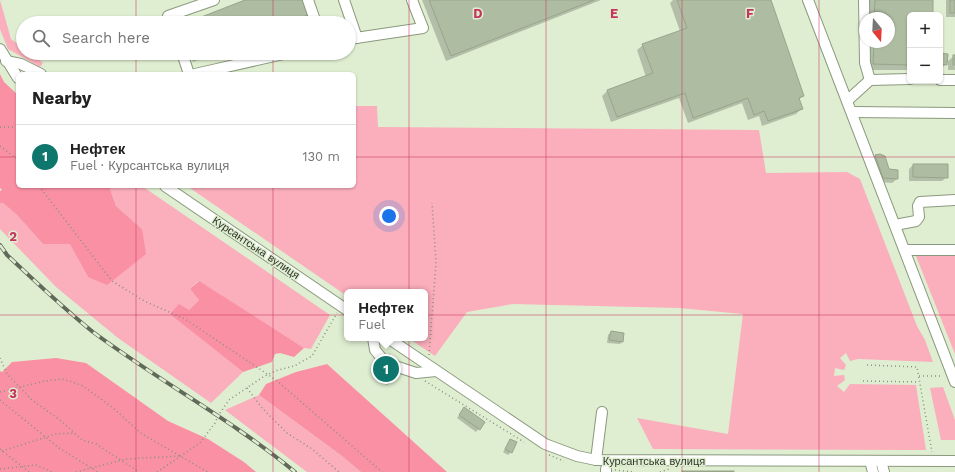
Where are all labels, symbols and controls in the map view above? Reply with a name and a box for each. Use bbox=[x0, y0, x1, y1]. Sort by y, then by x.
text: D bbox=[473, 6, 483, 21]
text: E bbox=[610, 6, 618, 21]
text: F bbox=[746, 6, 754, 21]
north arrow bbox=[859, 12, 895, 48]
map controls bbox=[907, 12, 943, 84]
button: + bbox=[907, 12, 943, 48]
search box bbox=[16, 16, 356, 60]
icon: search bbox=[30, 27, 52, 49]
text: Search here bbox=[62, 29, 150, 47]
button: − bbox=[907, 48, 943, 84]
text: Nearby bbox=[32, 88, 91, 108]
text: Нефтек bbox=[70, 140, 125, 158]
text: 1 bbox=[42, 149, 48, 164]
text: 130 m bbox=[302, 149, 340, 164]
text: Fuel · Курсантська вулиця bbox=[70, 158, 229, 173]
your location bbox=[379, 206, 399, 226]
street label: Курсантська вулиця bbox=[210, 214, 302, 282]
text: 2 bbox=[9, 229, 17, 244]
popup bbox=[344, 289, 428, 341]
text: Нефтек bbox=[358, 299, 414, 317]
text: Fuel bbox=[358, 317, 385, 332]
pin: 1 bbox=[373, 354, 399, 384]
text: 3 bbox=[9, 386, 17, 401]
street label: Курсантська вулиця bbox=[603, 455, 705, 468]

